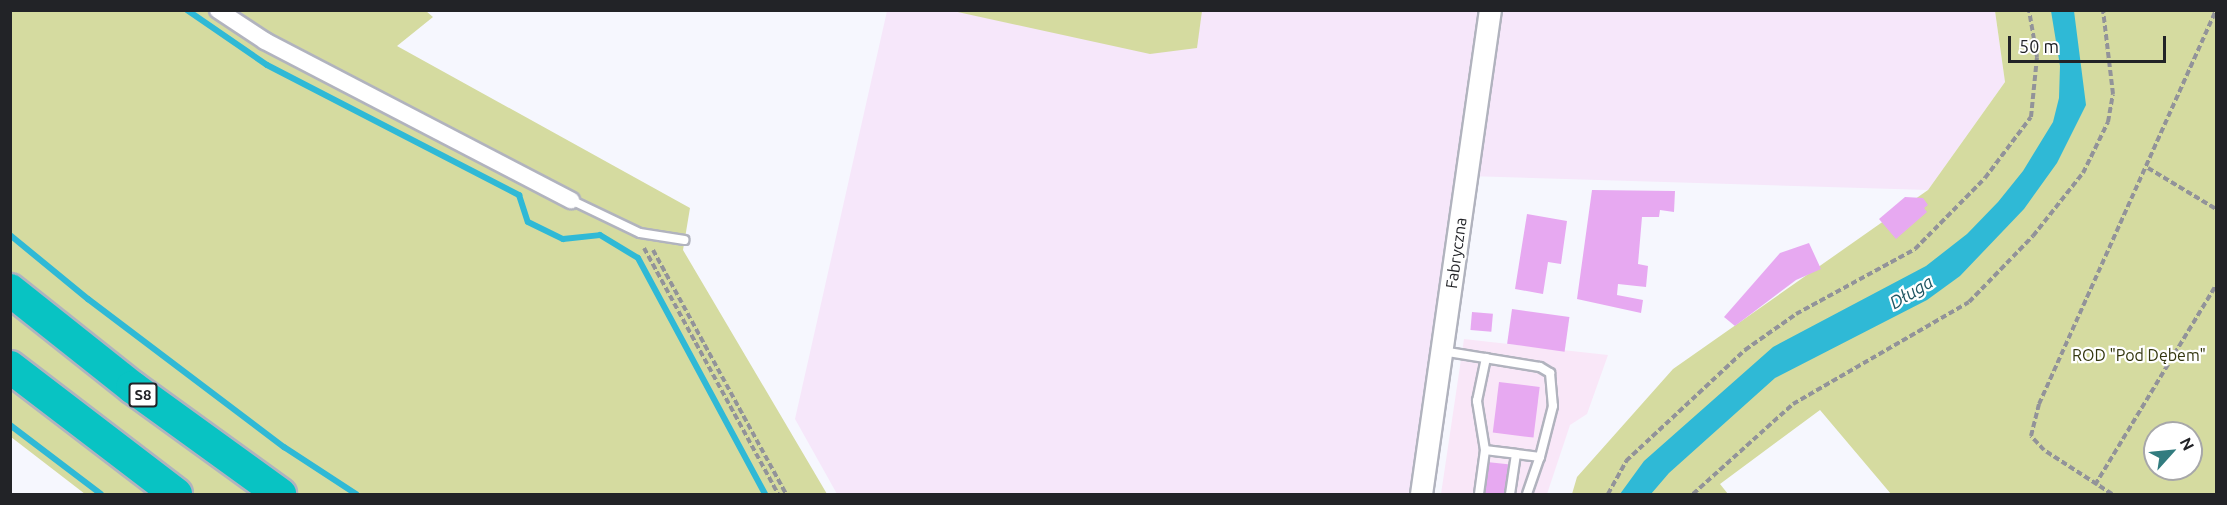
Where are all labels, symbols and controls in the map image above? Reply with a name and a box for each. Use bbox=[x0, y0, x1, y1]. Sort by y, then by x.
scale bar bbox=[2011, 24, 2168, 62]
text: 50 m bbox=[2019, 36, 2059, 56]
street label: Fabryczna bbox=[1442, 216, 1470, 290]
water label: Długa bbox=[1885, 271, 1937, 313]
park label: ROD "Pod Dębem" bbox=[2072, 345, 2206, 365]
road number: S8 bbox=[128, 383, 158, 407]
north arrow bbox=[2143, 421, 2203, 481]
text: N bbox=[2177, 434, 2198, 453]

